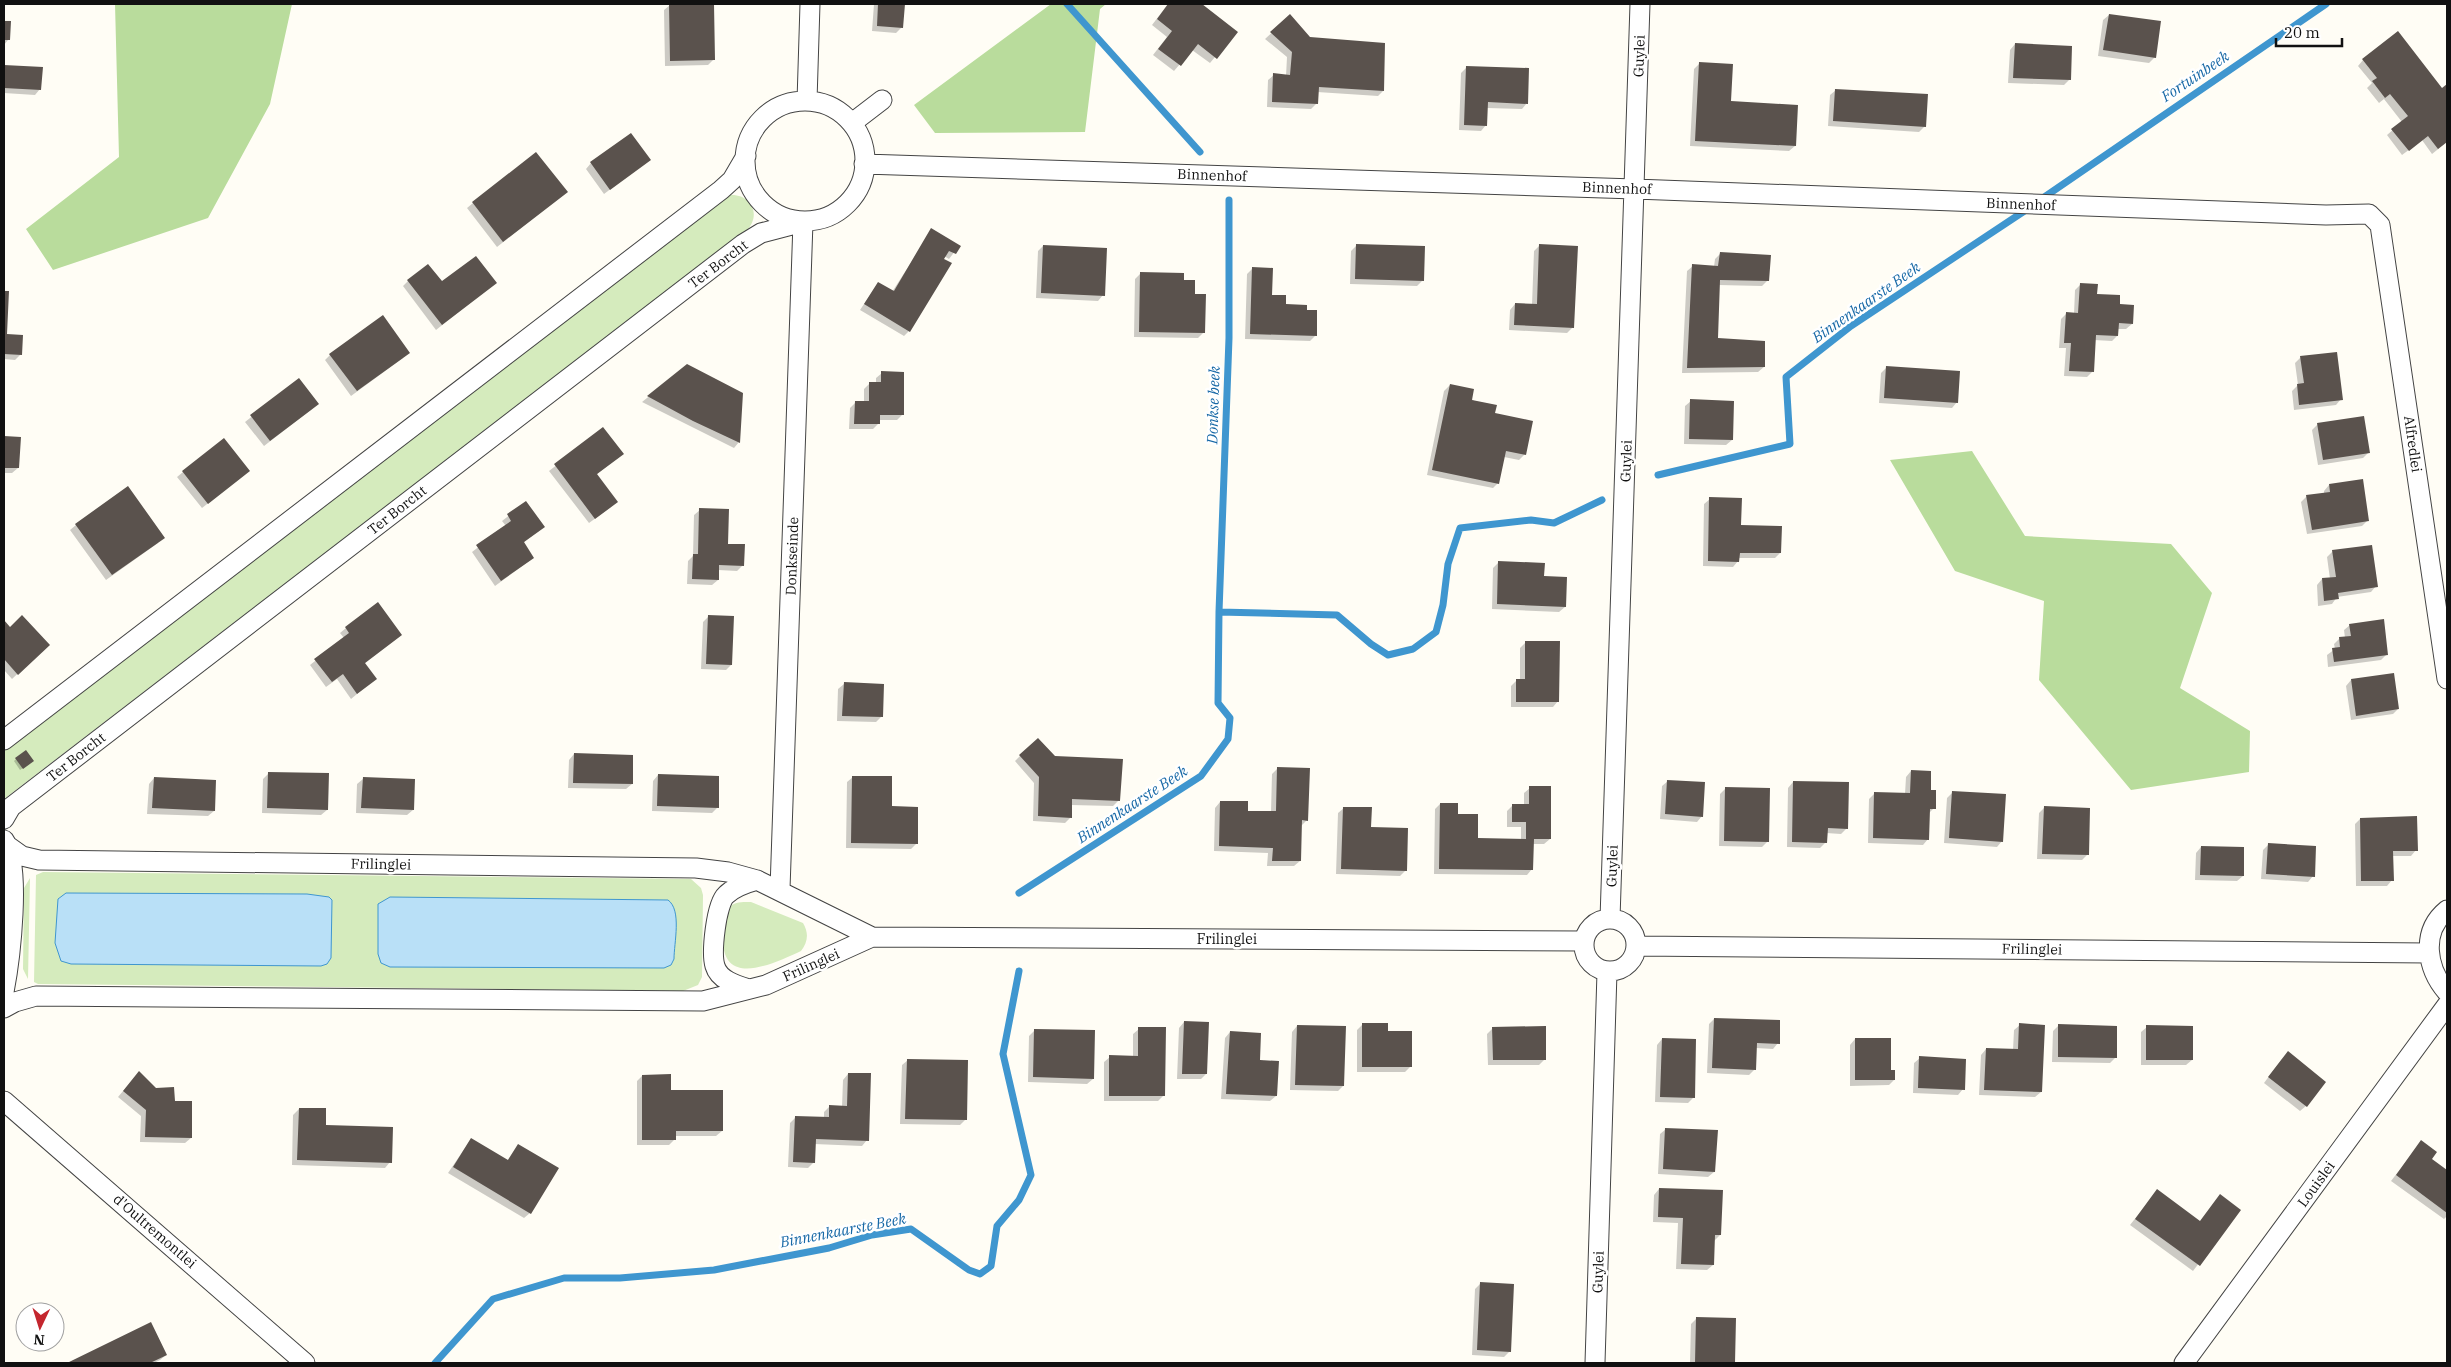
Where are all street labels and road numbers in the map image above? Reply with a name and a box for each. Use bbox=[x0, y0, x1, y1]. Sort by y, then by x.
street label: Guylei bbox=[1629, 35, 1649, 77]
street label: Binnenhof bbox=[1177, 165, 1248, 185]
street label: Binnenhof bbox=[1582, 178, 1653, 198]
street label: Binnenhof bbox=[1986, 194, 2057, 214]
street label: Ter Borcht bbox=[685, 236, 751, 292]
street label: Alfredlei bbox=[2400, 415, 2426, 473]
street label: Guylei bbox=[1616, 440, 1636, 482]
street label: Ter Borcht bbox=[364, 481, 430, 539]
street label: Donkseinde bbox=[782, 516, 802, 596]
street label: Ter Borcht bbox=[43, 728, 109, 786]
street label: Guylei bbox=[1602, 845, 1622, 887]
street label: Frilinglei bbox=[351, 854, 411, 874]
street label: Frilinglei bbox=[1197, 930, 1257, 948]
street label: Frilinglei bbox=[2002, 939, 2062, 959]
street label: Frilinglei bbox=[780, 945, 842, 985]
street label: Louislei bbox=[2293, 1158, 2339, 1210]
street label: d'Oultremontlei bbox=[110, 1190, 200, 1272]
street label: Guylei bbox=[1588, 1251, 1608, 1293]

